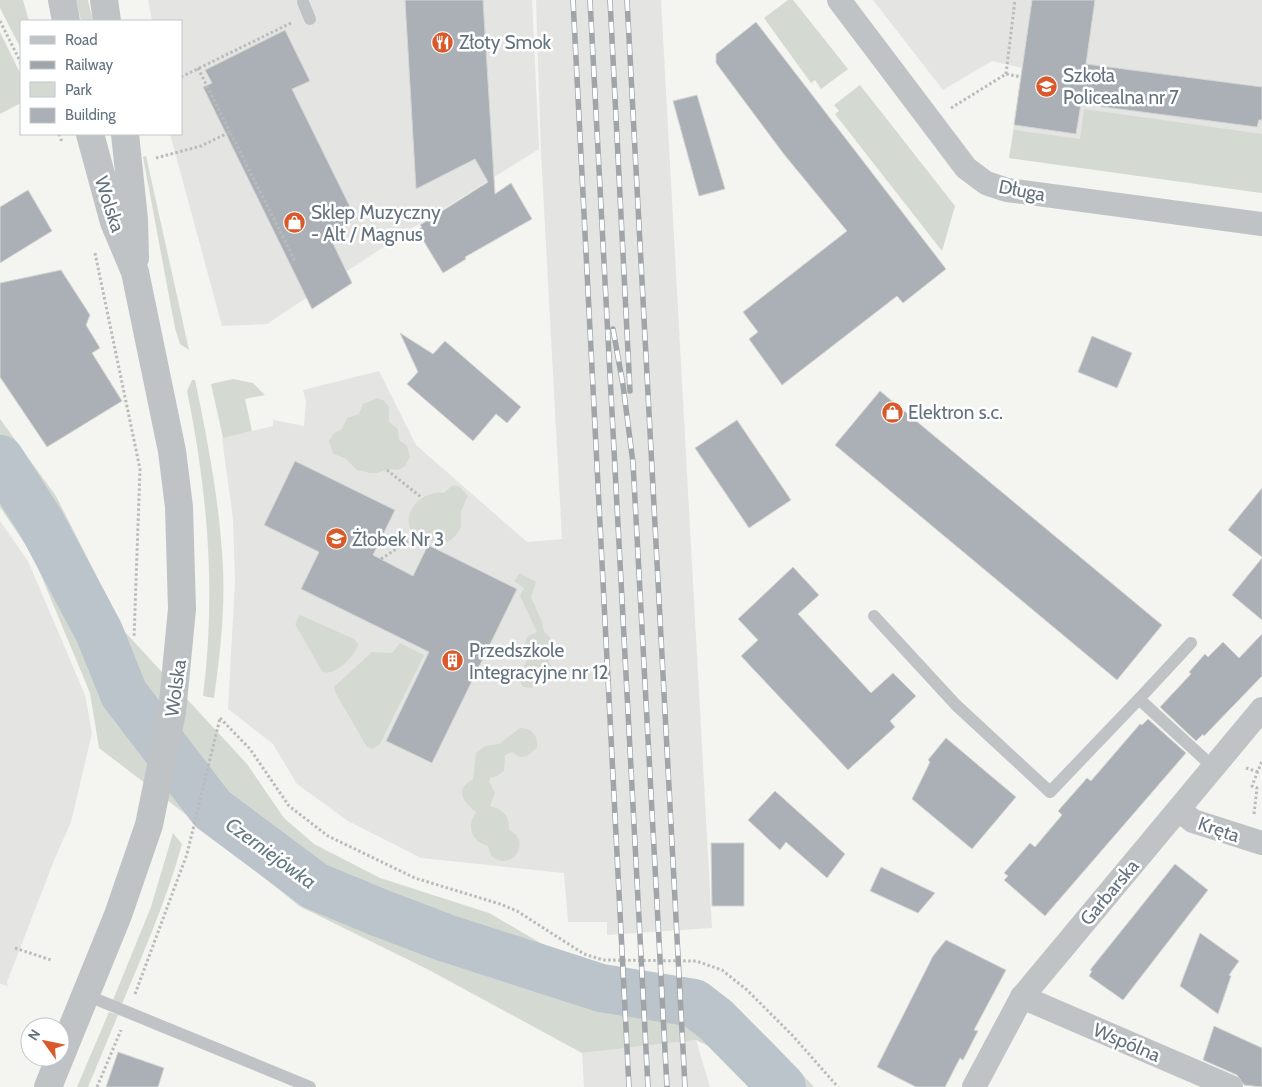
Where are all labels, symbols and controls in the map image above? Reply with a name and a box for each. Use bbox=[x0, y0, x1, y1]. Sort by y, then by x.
legend bbox=[20, 20, 182, 135]
restaurant icon: Złoty Smok bbox=[431, 30, 455, 54]
text: Road bbox=[65, 31, 98, 49]
place label: Złoty Smok bbox=[459, 31, 552, 54]
text: Railway bbox=[65, 56, 114, 74]
place label: Szkoła Policealna nr 7 bbox=[1063, 64, 1179, 109]
school or university icon: Szkoła Policealna nr 7 bbox=[1035, 74, 1059, 98]
text: Park bbox=[65, 81, 92, 99]
text: Building bbox=[65, 106, 116, 124]
street label: Wolska bbox=[90, 173, 129, 235]
street label: Długa bbox=[997, 175, 1047, 206]
place label: Sklep Muzyczny - Alt / Magnus bbox=[311, 201, 441, 246]
shop icon: Sklep Muzyczny - Alt / Magnus bbox=[283, 211, 307, 235]
shop icon: Elektron s.c. bbox=[880, 400, 904, 424]
place label: Elektron s.c. bbox=[908, 401, 1003, 424]
school or university icon: Żłobek Nr 3 bbox=[324, 527, 348, 551]
place label: Żłobek Nr 3 bbox=[352, 528, 444, 551]
place label: Przedszkole Integracyjne nr 12 bbox=[469, 639, 609, 684]
building icon: Przedszkole Integracyjne nr 12 bbox=[441, 649, 465, 673]
street label: Wolska bbox=[160, 658, 191, 718]
water label: Czerniejówka bbox=[221, 812, 321, 894]
street label: Kręta bbox=[1195, 812, 1242, 847]
street label: Garbarska bbox=[1075, 855, 1144, 930]
north arrow bbox=[20, 1017, 70, 1067]
street label: Wspólna bbox=[1090, 1018, 1164, 1067]
text: N bbox=[24, 1026, 44, 1044]

